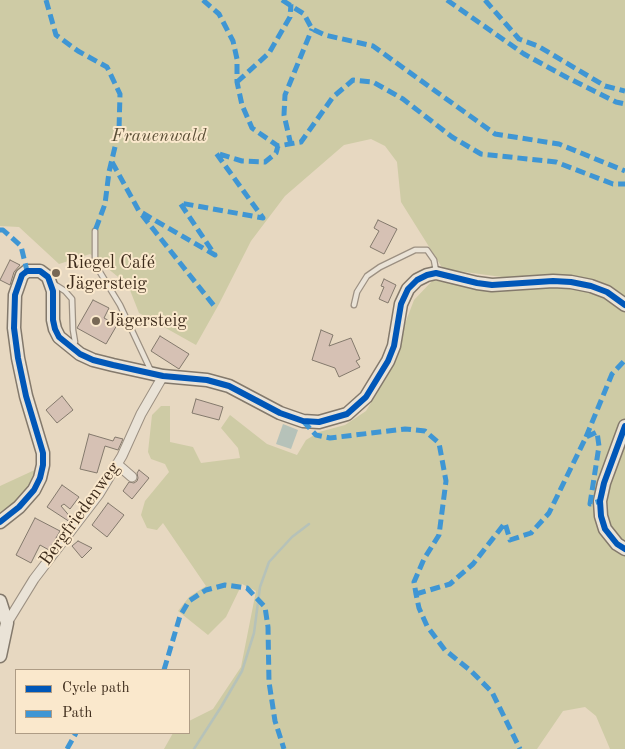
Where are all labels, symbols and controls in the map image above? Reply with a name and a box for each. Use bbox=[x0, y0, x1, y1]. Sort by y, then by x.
park label: Frauenwald bbox=[112, 125, 206, 147]
place label: Riegel Café Jägersteig bbox=[66, 252, 155, 294]
marker: Riegel Café Jägersteig bbox=[50, 267, 62, 279]
place label: Jägersteig bbox=[106, 310, 187, 332]
marker: Jägersteig bbox=[90, 315, 102, 327]
street label: Bergfriedenweg bbox=[35, 458, 125, 570]
legend bbox=[15, 669, 190, 734]
text: Cycle path bbox=[62, 681, 130, 696]
text: Path bbox=[62, 706, 92, 721]

